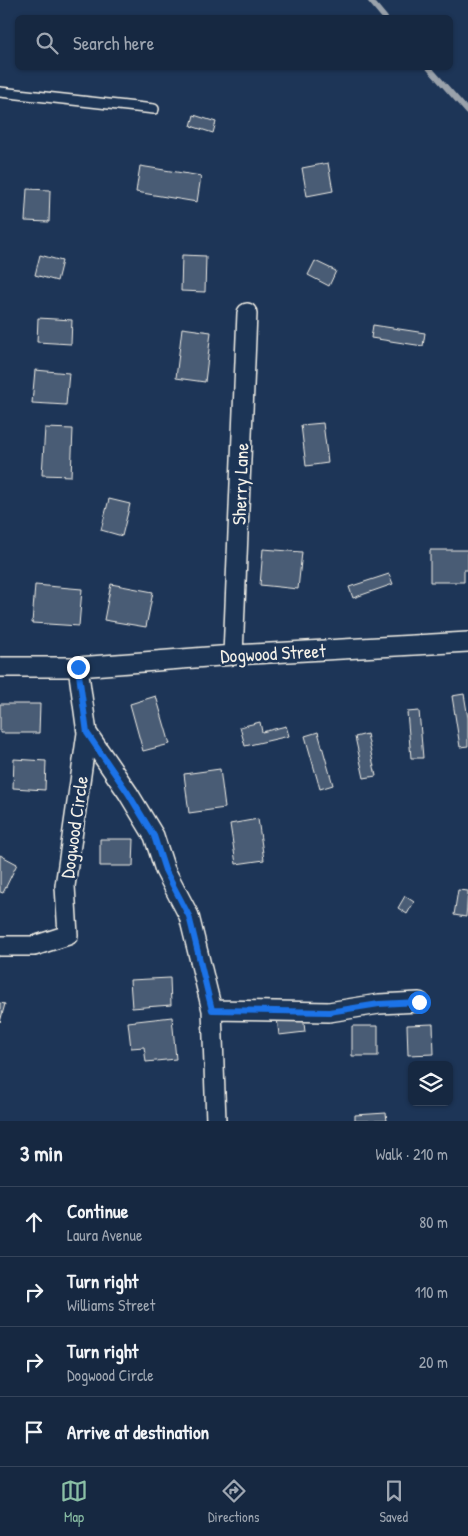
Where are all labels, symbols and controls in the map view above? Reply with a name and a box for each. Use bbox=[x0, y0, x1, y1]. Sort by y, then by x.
search box bbox=[15, 15, 453, 70]
icon: search bbox=[33, 29, 61, 57]
text: Search here bbox=[73, 30, 154, 56]
street label: Sherry Lane bbox=[226, 442, 254, 525]
street label: Dogwood Street bbox=[220, 637, 327, 669]
route end bbox=[67, 656, 90, 679]
street label: Dogwood Circle bbox=[54, 774, 94, 880]
route start bbox=[408, 991, 431, 1014]
map controls bbox=[408, 1061, 453, 1106]
button: layers bbox=[408, 1061, 453, 1106]
text: 3 min bbox=[20, 1139, 63, 1168]
text: Walk · 210 m bbox=[375, 1143, 448, 1165]
text: Continue bbox=[67, 1198, 128, 1224]
icon: ahead bbox=[20, 1208, 48, 1236]
text: 80 m bbox=[419, 1211, 448, 1233]
text: Laura Avenue bbox=[67, 1224, 142, 1246]
text: Turn right bbox=[67, 1268, 138, 1294]
icon: right bbox=[20, 1278, 48, 1306]
text: 110 m bbox=[415, 1281, 448, 1303]
text: Williams Street bbox=[67, 1294, 155, 1316]
text: Turn right bbox=[67, 1338, 138, 1364]
icon: right bbox=[20, 1348, 48, 1376]
text: 20 m bbox=[419, 1351, 448, 1373]
text: Dogwood Circle bbox=[67, 1364, 154, 1386]
icon: arrive bbox=[20, 1418, 48, 1446]
text: Arrive at destination bbox=[67, 1419, 209, 1445]
tab: Map bbox=[60, 1477, 88, 1526]
tab: Directions bbox=[208, 1477, 259, 1526]
tab: Saved bbox=[379, 1477, 408, 1526]

